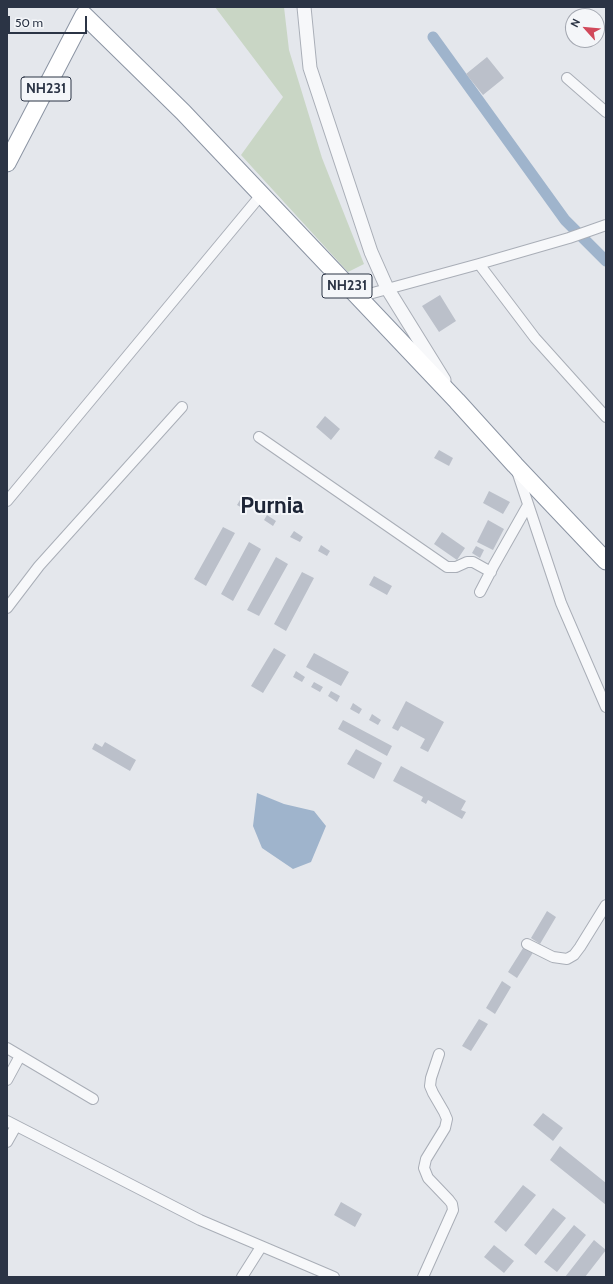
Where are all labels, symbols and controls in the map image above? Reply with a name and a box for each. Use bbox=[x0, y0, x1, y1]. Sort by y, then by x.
scale bar bbox=[10, 8, 89, 34]
north arrow bbox=[565, 8, 605, 48]
text: 50 m bbox=[15, 15, 43, 30]
text: N bbox=[567, 16, 583, 30]
road number: NH231 bbox=[21, 77, 71, 101]
road number: NH231 bbox=[322, 274, 372, 298]
district label: Purnia bbox=[240, 492, 304, 520]

